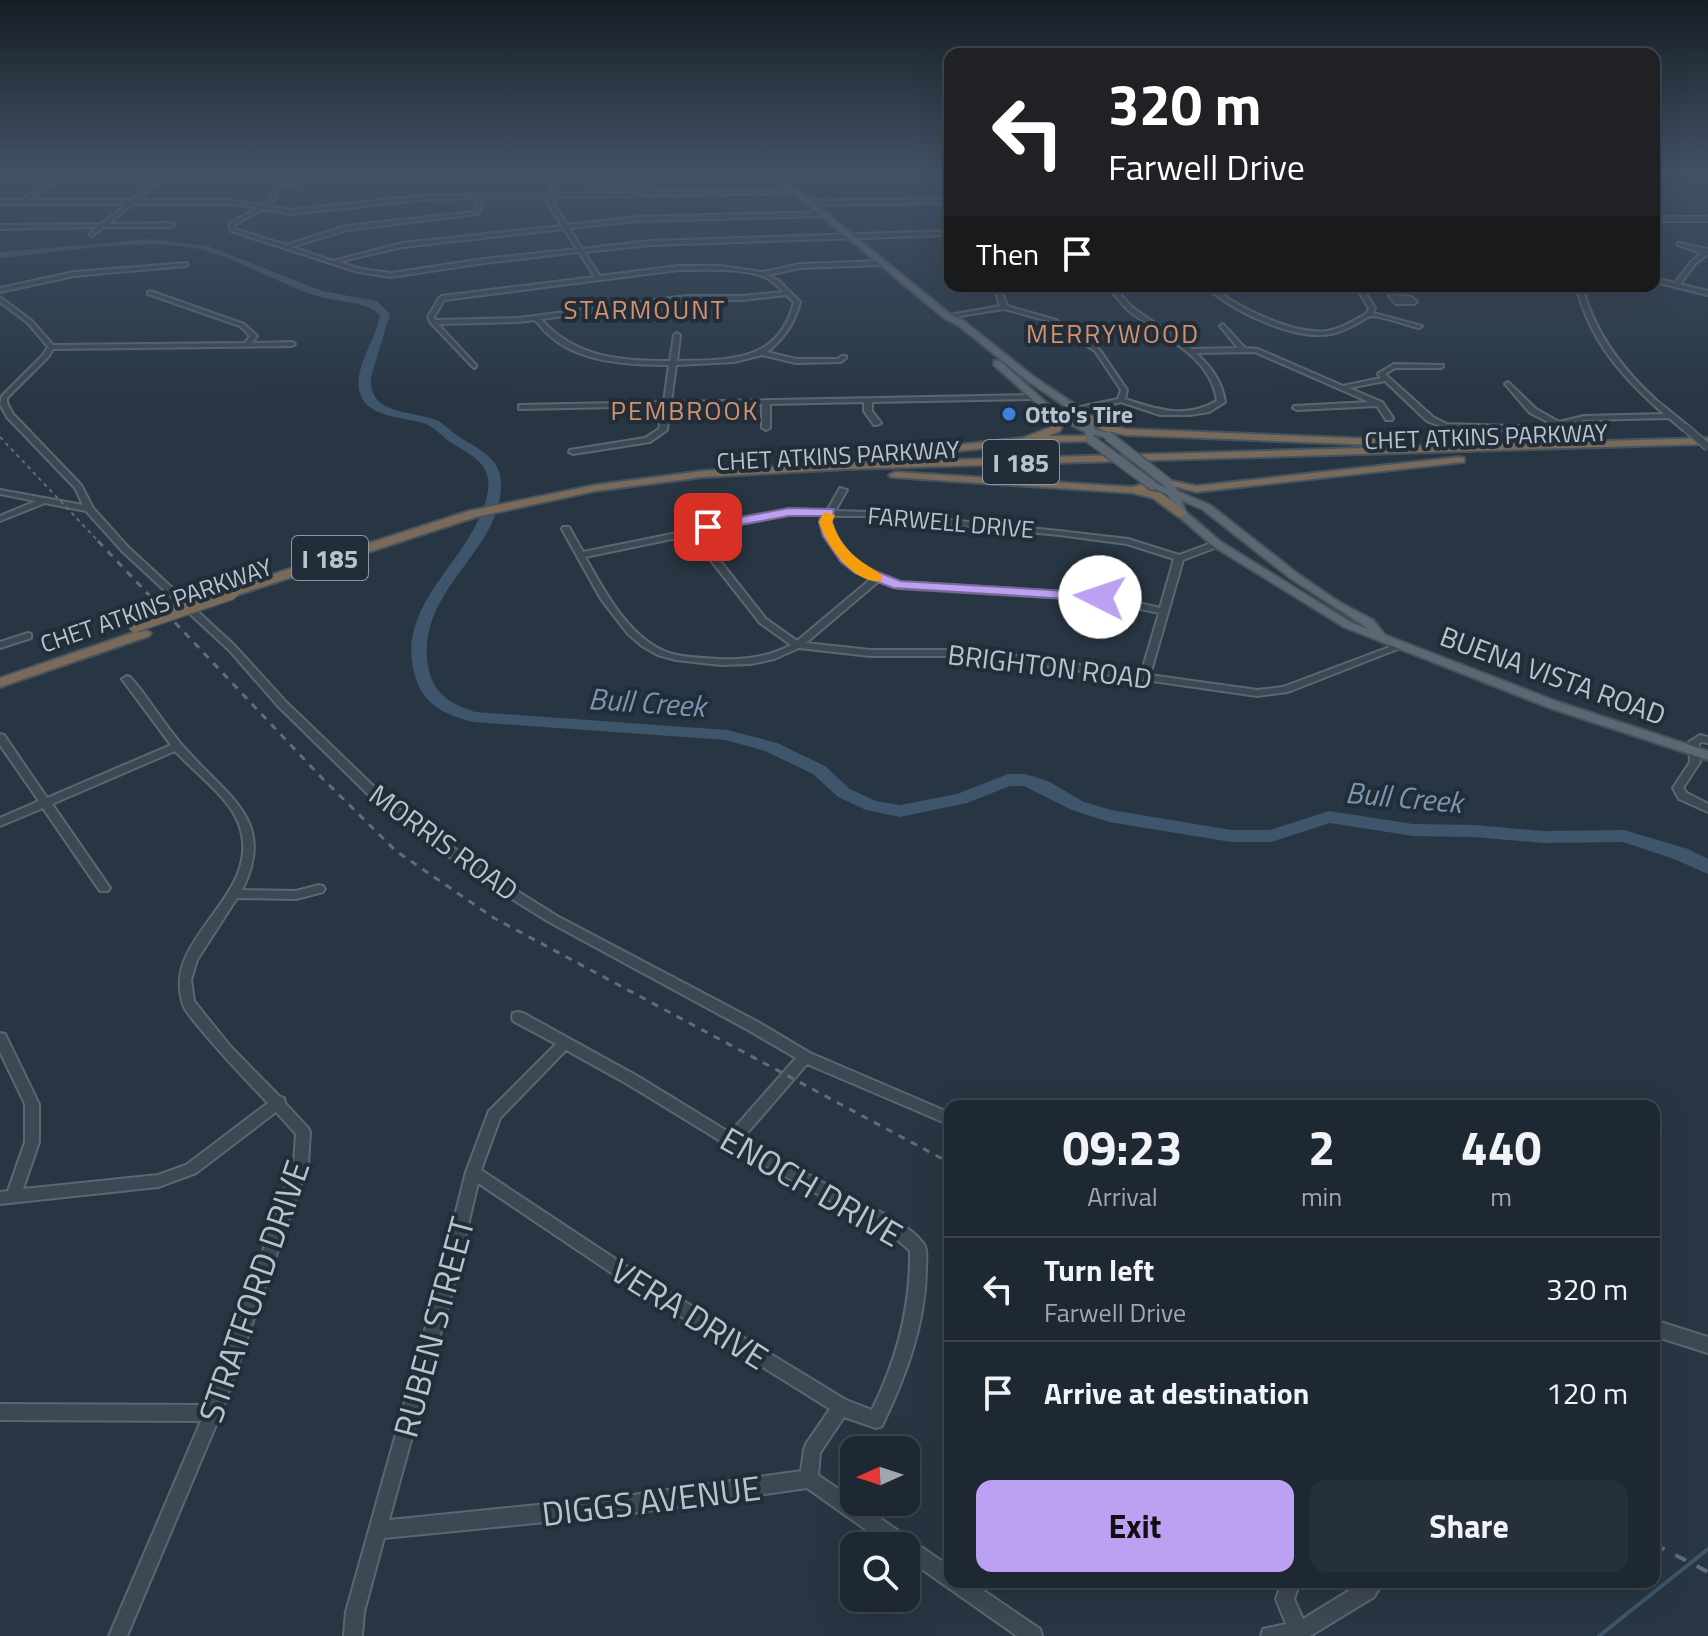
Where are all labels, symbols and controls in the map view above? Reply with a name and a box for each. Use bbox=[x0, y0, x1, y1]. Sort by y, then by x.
text: 320 m bbox=[1108, 62, 1261, 147]
icon: left bbox=[976, 80, 1080, 184]
text: Farwell Drive bbox=[1108, 139, 1305, 194]
text: Then bbox=[976, 231, 1039, 277]
icon: arrive bbox=[1055, 232, 1099, 276]
district label: STARMOUNT bbox=[563, 290, 727, 329]
district label: MERRYWOOD bbox=[1026, 314, 1200, 353]
district label: PEMBROOK bbox=[611, 391, 759, 430]
place label: Otto's Tire bbox=[1025, 396, 1133, 432]
marker: Otto's Tire bbox=[1000, 405, 1018, 423]
street label: CHET ATKINS PARKWAY bbox=[1364, 414, 1608, 458]
street label: CHET ATKINS PARKWAY bbox=[716, 431, 961, 479]
road number: I 185 bbox=[983, 440, 1059, 484]
pin bbox=[674, 493, 742, 561]
street label: FARWELL DRIVE bbox=[866, 497, 1036, 547]
icon: arrive bbox=[686, 505, 730, 549]
road number: I 185 bbox=[292, 536, 368, 580]
street label: CHET ATKINS PARKWAY bbox=[35, 548, 277, 662]
position arrow bbox=[1058, 555, 1142, 639]
street label: BUENA VISTA ROAD bbox=[1434, 614, 1672, 736]
street label: BRIGHTON ROAD bbox=[945, 632, 1155, 700]
water label: Bull Creek bbox=[587, 675, 711, 729]
water label: Bull Creek bbox=[1344, 769, 1468, 825]
street label: MORRIS ROAD bbox=[361, 773, 527, 911]
text: 09:23 bbox=[1063, 1111, 1182, 1184]
text: 2 bbox=[1308, 1111, 1335, 1184]
text: 440 bbox=[1461, 1111, 1541, 1184]
street label: ENOCH DRIVE bbox=[711, 1113, 913, 1259]
street label: STRATFORD DRIVE bbox=[184, 1153, 322, 1429]
text: Arrival bbox=[1087, 1177, 1158, 1216]
text: min bbox=[1301, 1177, 1342, 1216]
text: m bbox=[1490, 1177, 1512, 1216]
street label: RUBEN STREET bbox=[379, 1211, 487, 1443]
street label: VERA DRIVE bbox=[601, 1244, 779, 1382]
text: Turn left bbox=[1044, 1247, 1154, 1293]
text: 320 m bbox=[1546, 1266, 1628, 1312]
icon: left bbox=[976, 1267, 1020, 1311]
text: Farwell Drive bbox=[1044, 1293, 1186, 1332]
text: Arrive at destination bbox=[1044, 1370, 1309, 1416]
text: 120 m bbox=[1546, 1370, 1628, 1416]
icon: arrive bbox=[976, 1371, 1020, 1415]
north arrow bbox=[840, 1436, 920, 1516]
map controls bbox=[840, 1436, 920, 1612]
street label: DIGGS AVENUE bbox=[539, 1461, 763, 1539]
button: Exit bbox=[976, 1480, 1294, 1572]
button: Share bbox=[1310, 1480, 1628, 1572]
button: search bbox=[840, 1532, 920, 1612]

